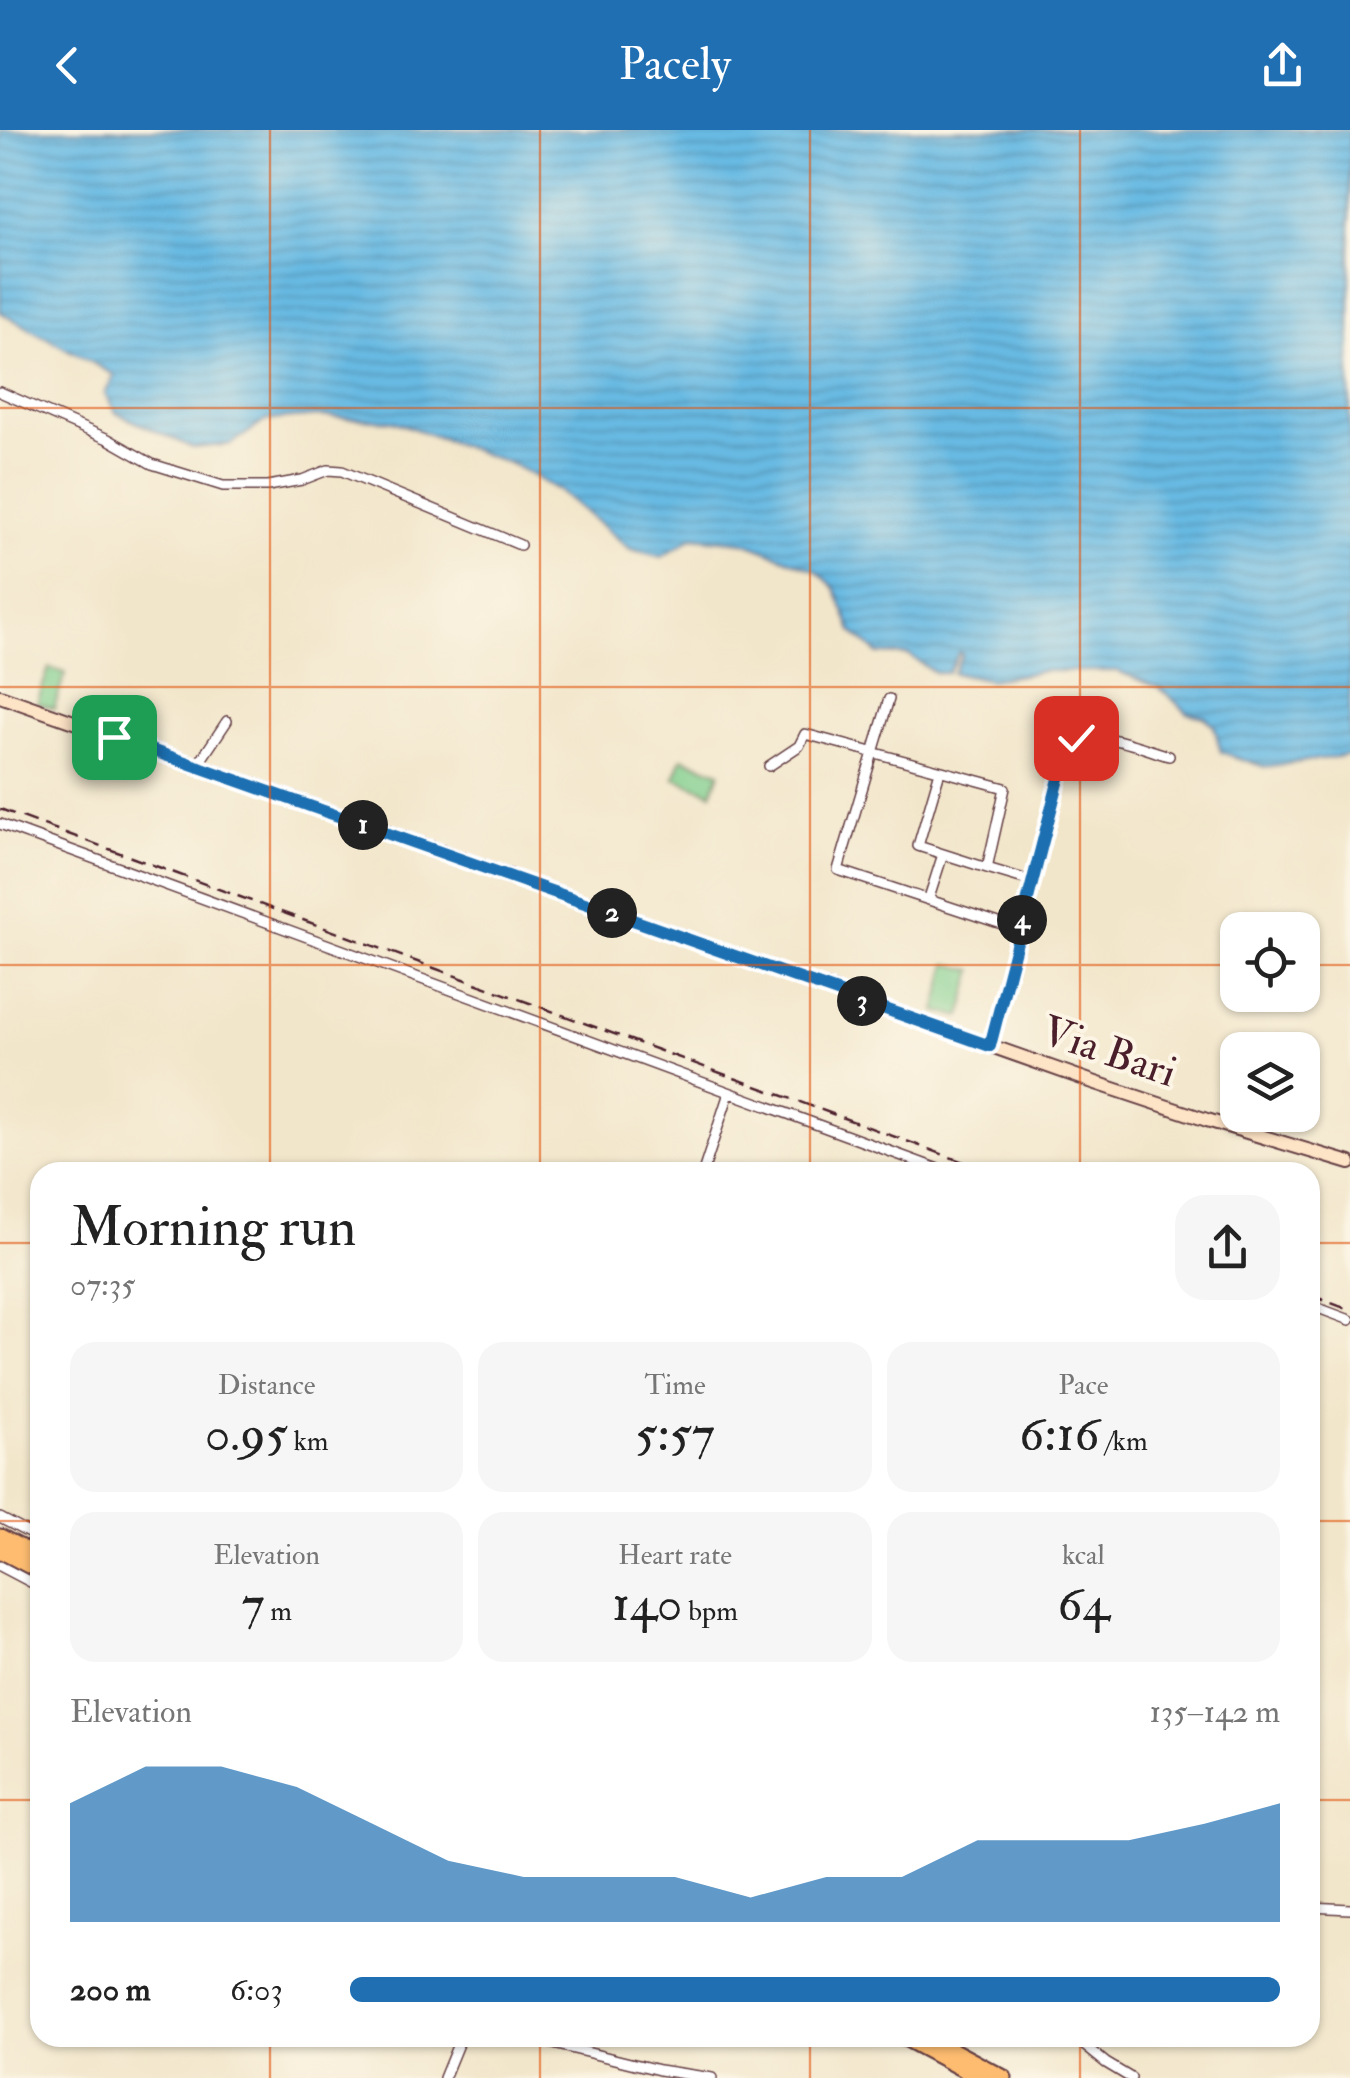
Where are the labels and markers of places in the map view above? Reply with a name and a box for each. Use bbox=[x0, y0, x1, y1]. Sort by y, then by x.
pin bbox=[72, 695, 157, 780]
pin bbox=[1034, 696, 1119, 781]
pin: 1 bbox=[338, 800, 388, 850]
pin: 2 bbox=[587, 888, 637, 938]
pin: 4 bbox=[997, 895, 1047, 945]
pin: 3 bbox=[837, 976, 887, 1026]

